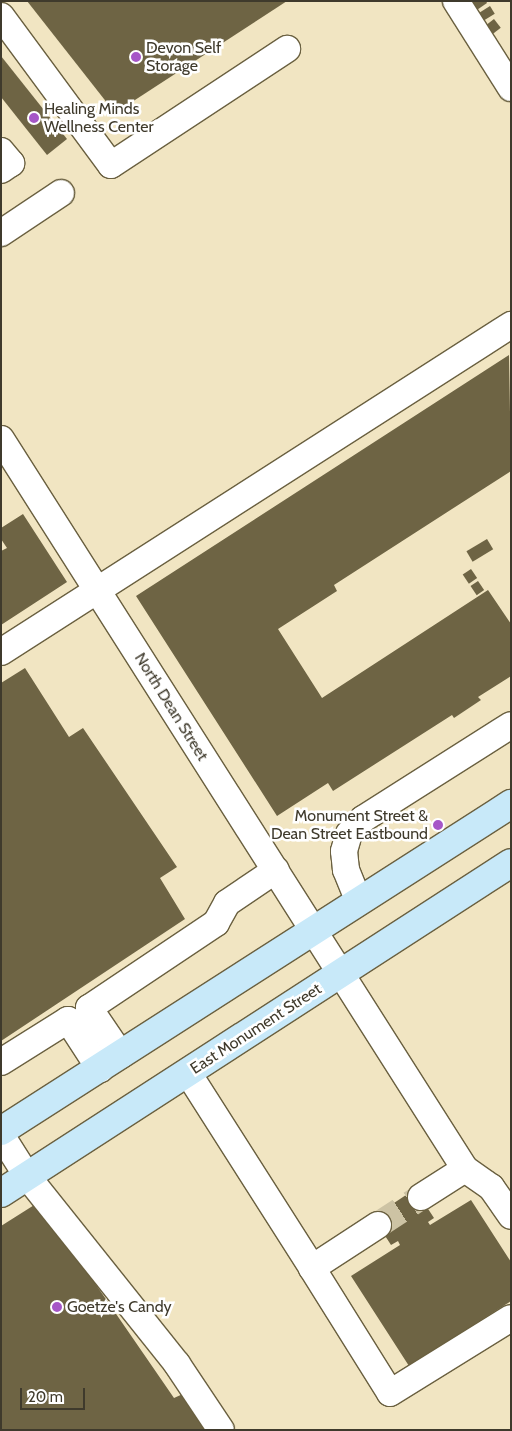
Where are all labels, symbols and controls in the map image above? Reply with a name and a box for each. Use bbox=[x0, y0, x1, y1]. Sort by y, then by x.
place label: Devon Self Storage bbox=[146, 38, 221, 76]
marker: Devon Self Storage bbox=[130, 51, 142, 63]
place label: Healing Minds Wellness Center bbox=[44, 99, 153, 137]
marker: Healing Minds Wellness Center bbox=[28, 112, 40, 124]
street label: North Dean Street bbox=[130, 649, 212, 765]
place label: Monument Street & Dean Street Eastbound bbox=[271, 806, 428, 844]
marker: Monument Street & Dean Street Eastbound bbox=[432, 819, 444, 831]
street label: East Monument Street bbox=[187, 979, 325, 1079]
place label: Goetze's Candy bbox=[67, 1297, 172, 1317]
marker: Goetze's Candy bbox=[51, 1301, 63, 1313]
scale bar bbox=[22, 1378, 88, 1410]
text: 20 m bbox=[28, 1388, 63, 1406]

